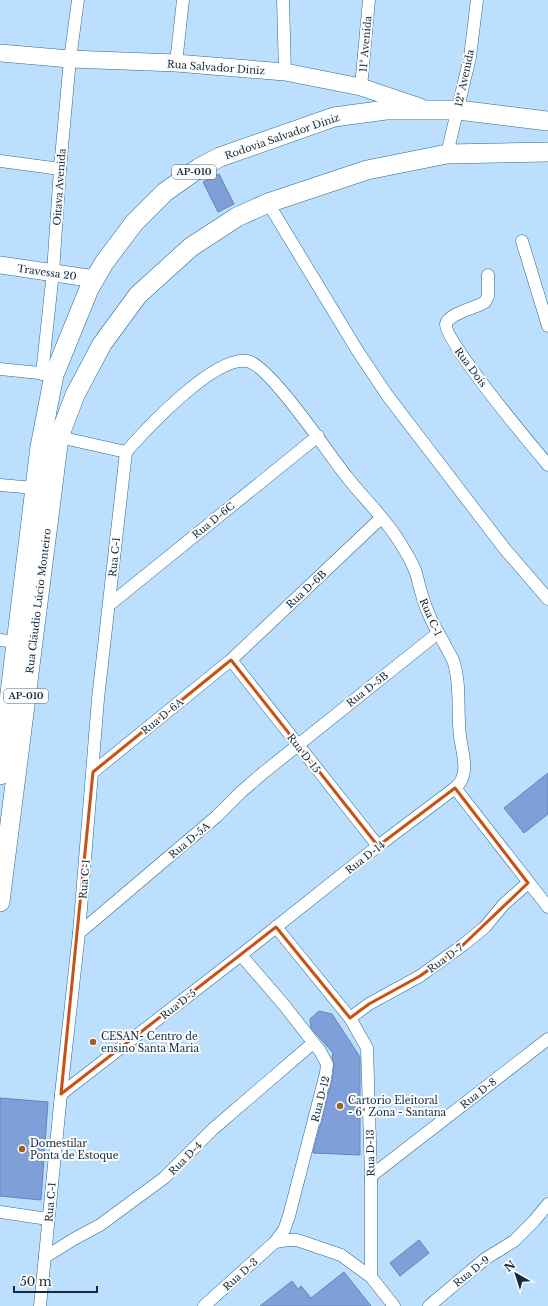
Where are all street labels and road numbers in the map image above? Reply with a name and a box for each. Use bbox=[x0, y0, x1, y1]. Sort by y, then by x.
street label: 11ª Avenida bbox=[357, 15, 374, 73]
street label: 12ª Avenida bbox=[452, 48, 477, 108]
street label: Rua Salvador Diniz bbox=[166, 58, 266, 77]
street label: Rodovia Salvador Diniz bbox=[223, 111, 342, 162]
street label: Oitava Avenida bbox=[50, 148, 69, 226]
road number: AP-010 bbox=[172, 165, 216, 179]
street label: Travessa 20 bbox=[16, 262, 77, 283]
street label: Rua Dois bbox=[452, 345, 490, 390]
street label: Rua D-6C bbox=[189, 499, 237, 541]
street label: Rua Cláudio Lúcio Monteiro bbox=[23, 527, 54, 674]
street label: Rua C-1 bbox=[106, 536, 123, 578]
street label: Rua D-6B bbox=[283, 567, 329, 611]
street label: Rua C-1 bbox=[416, 596, 445, 638]
street label: Rua D-5B bbox=[344, 669, 391, 710]
road number: AP-010 bbox=[4, 689, 48, 703]
street label: Rua D-6A bbox=[139, 695, 186, 737]
street label: Rua D-15 bbox=[284, 731, 323, 776]
street label: Rua D-5A bbox=[166, 819, 213, 861]
street label: Rua D-14 bbox=[343, 838, 388, 877]
street label: Rua C-1 bbox=[76, 859, 93, 900]
street label: Rua D-7 bbox=[425, 940, 467, 976]
street label: Rua D-5 bbox=[158, 986, 199, 1022]
street label: Rua D-12 bbox=[308, 1075, 332, 1123]
street label: Rua D-8 bbox=[458, 1075, 499, 1112]
street label: Rua D-13 bbox=[364, 1129, 377, 1177]
street label: Rua D-4 bbox=[166, 1139, 205, 1178]
street label: Rua C-1 bbox=[42, 1182, 59, 1223]
street label: Rua D-9 bbox=[451, 1253, 492, 1290]
street label: Rua D-3 bbox=[220, 1255, 260, 1293]

